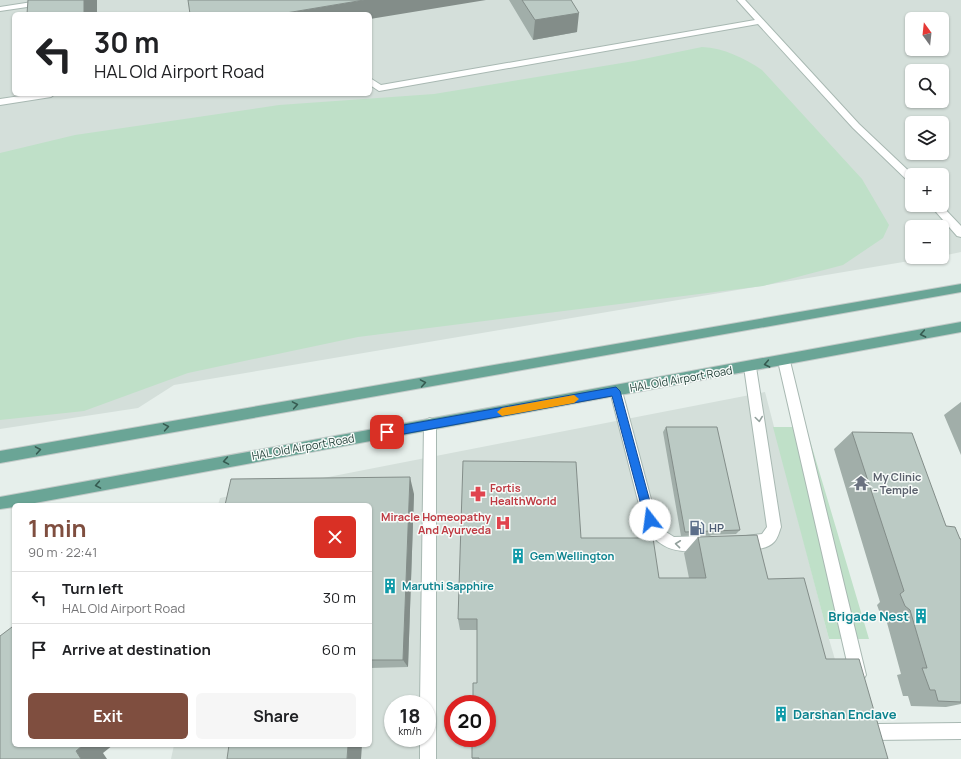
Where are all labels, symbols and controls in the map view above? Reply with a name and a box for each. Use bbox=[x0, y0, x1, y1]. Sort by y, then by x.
north arrow bbox=[905, 12, 949, 56]
map controls bbox=[905, 12, 949, 264]
text: 30 m bbox=[94, 23, 159, 61]
icon: left bbox=[28, 28, 80, 80]
text: HAL Old Airport Road bbox=[94, 59, 264, 83]
button: search bbox=[905, 64, 949, 108]
button: layers bbox=[905, 116, 949, 160]
button: + bbox=[905, 168, 949, 212]
button: − bbox=[905, 220, 949, 264]
one-way arrow bbox=[920, 329, 926, 338]
one-way arrow bbox=[764, 359, 771, 367]
street label: HAL Old Airport Road bbox=[628, 362, 734, 395]
one-way arrow bbox=[419, 379, 426, 387]
one-way arrow bbox=[291, 401, 298, 410]
pin bbox=[370, 415, 404, 449]
one-way arrow bbox=[754, 416, 763, 422]
icon: arrive bbox=[376, 421, 398, 443]
one-way arrow bbox=[163, 424, 170, 432]
street label: HAL Old Airport Road bbox=[250, 430, 356, 463]
one-way arrow bbox=[35, 446, 42, 455]
one-way arrow bbox=[223, 457, 229, 465]
place label: My Clinic - Temple bbox=[873, 469, 921, 497]
temple icon: My Clinic - Temple bbox=[852, 474, 870, 492]
one-way arrow bbox=[95, 480, 101, 489]
place label: Fortis HealthWorld bbox=[490, 480, 557, 508]
pharmacy icon: Fortis HealthWorld bbox=[469, 485, 487, 503]
position arrow bbox=[629, 499, 671, 541]
place label: Miracle Homeopathy And Ayurveda bbox=[381, 509, 492, 537]
text: 1 min bbox=[28, 511, 87, 544]
hospital icon: Miracle Homeopathy And Ayurveda bbox=[494, 514, 512, 532]
button: close bbox=[314, 516, 356, 558]
fuel station icon: HP bbox=[688, 519, 706, 537]
place label: HP bbox=[709, 520, 724, 535]
one-way arrow bbox=[674, 539, 681, 548]
text: 90 m · 22:41 bbox=[28, 543, 97, 561]
building icon: Gem Wellington bbox=[509, 547, 527, 565]
place label: Gem Wellington bbox=[530, 548, 614, 563]
building icon: Maruthi Sapphire bbox=[381, 577, 399, 595]
text: Turn left bbox=[62, 578, 124, 599]
place label: Maruthi Sapphire bbox=[402, 578, 494, 593]
icon: left bbox=[28, 587, 50, 609]
text: 30 m bbox=[323, 587, 356, 608]
text: HAL Old Airport Road bbox=[62, 599, 185, 617]
place label: Brigade Nest bbox=[828, 607, 909, 625]
building icon: Brigade Nest bbox=[912, 607, 930, 625]
icon: arrive bbox=[28, 639, 50, 661]
text: Arrive at destination bbox=[62, 639, 211, 660]
text: 60 m bbox=[322, 639, 356, 660]
button: Exit bbox=[28, 693, 188, 739]
button: Share bbox=[196, 693, 356, 739]
speed limit sign: 20 bbox=[444, 695, 496, 747]
text: 18 bbox=[399, 702, 421, 729]
building icon: Darshan Enclave bbox=[772, 705, 790, 723]
place label: Darshan Enclave bbox=[793, 705, 897, 723]
text: km/h bbox=[398, 724, 422, 738]

